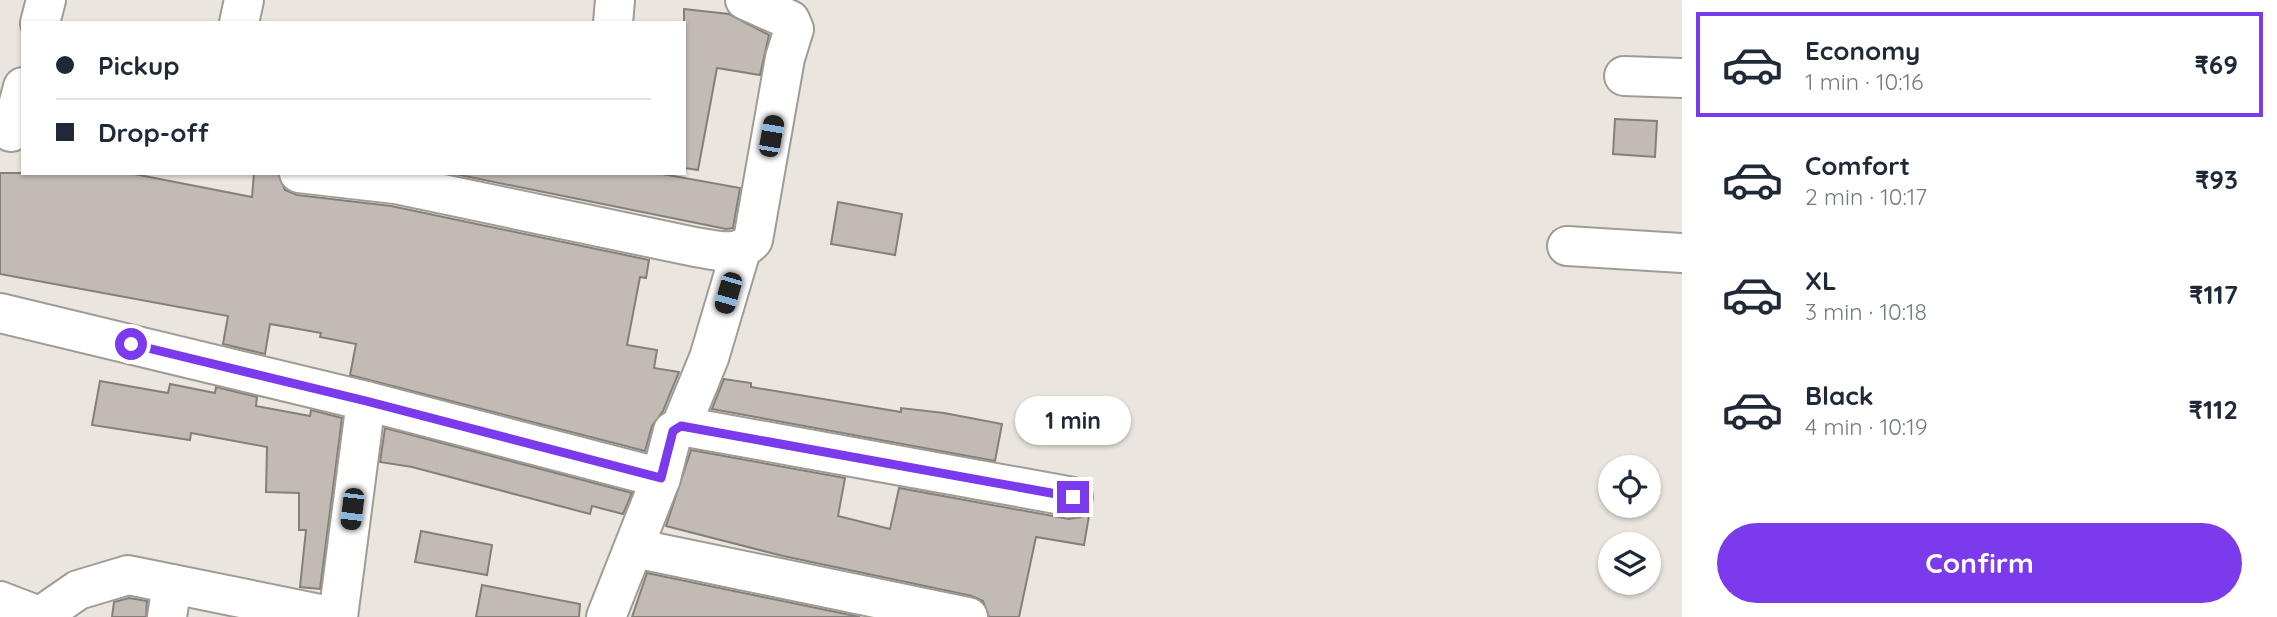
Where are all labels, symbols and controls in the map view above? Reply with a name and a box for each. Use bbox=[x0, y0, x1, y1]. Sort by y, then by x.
icon: car bbox=[1721, 33, 1784, 96]
text: Economy bbox=[1805, 34, 1920, 67]
text: ₹69 bbox=[2194, 48, 2238, 81]
text: Pickup bbox=[98, 49, 180, 82]
text: 1 min · 10:16 bbox=[1805, 67, 1923, 96]
car bbox=[758, 113, 785, 159]
text: Drop-off bbox=[98, 116, 209, 149]
icon: car bbox=[1721, 148, 1784, 211]
text: Comfort bbox=[1805, 149, 1910, 182]
text: ₹93 bbox=[2195, 163, 2238, 196]
text: 2 min · 10:17 bbox=[1805, 182, 1927, 211]
icon: car bbox=[1721, 263, 1784, 326]
text: XL bbox=[1805, 264, 1837, 297]
car bbox=[713, 270, 744, 316]
text: ₹117 bbox=[2189, 278, 2238, 311]
text: 3 min · 10:18 bbox=[1805, 297, 1927, 326]
route start bbox=[115, 328, 147, 360]
icon: car bbox=[1721, 378, 1784, 441]
text: Black bbox=[1805, 379, 1874, 412]
text: ₹112 bbox=[2189, 393, 2238, 426]
callout: 1 min bbox=[1015, 396, 1131, 444]
text: 1 min bbox=[1045, 406, 1101, 435]
text: 4 min · 10:19 bbox=[1805, 412, 1927, 441]
map controls bbox=[1598, 455, 1661, 595]
button: locate bbox=[1598, 455, 1661, 518]
route end bbox=[1057, 481, 1089, 513]
car bbox=[340, 487, 365, 531]
button: Confirm bbox=[1717, 523, 2242, 603]
button: layers bbox=[1598, 532, 1661, 595]

